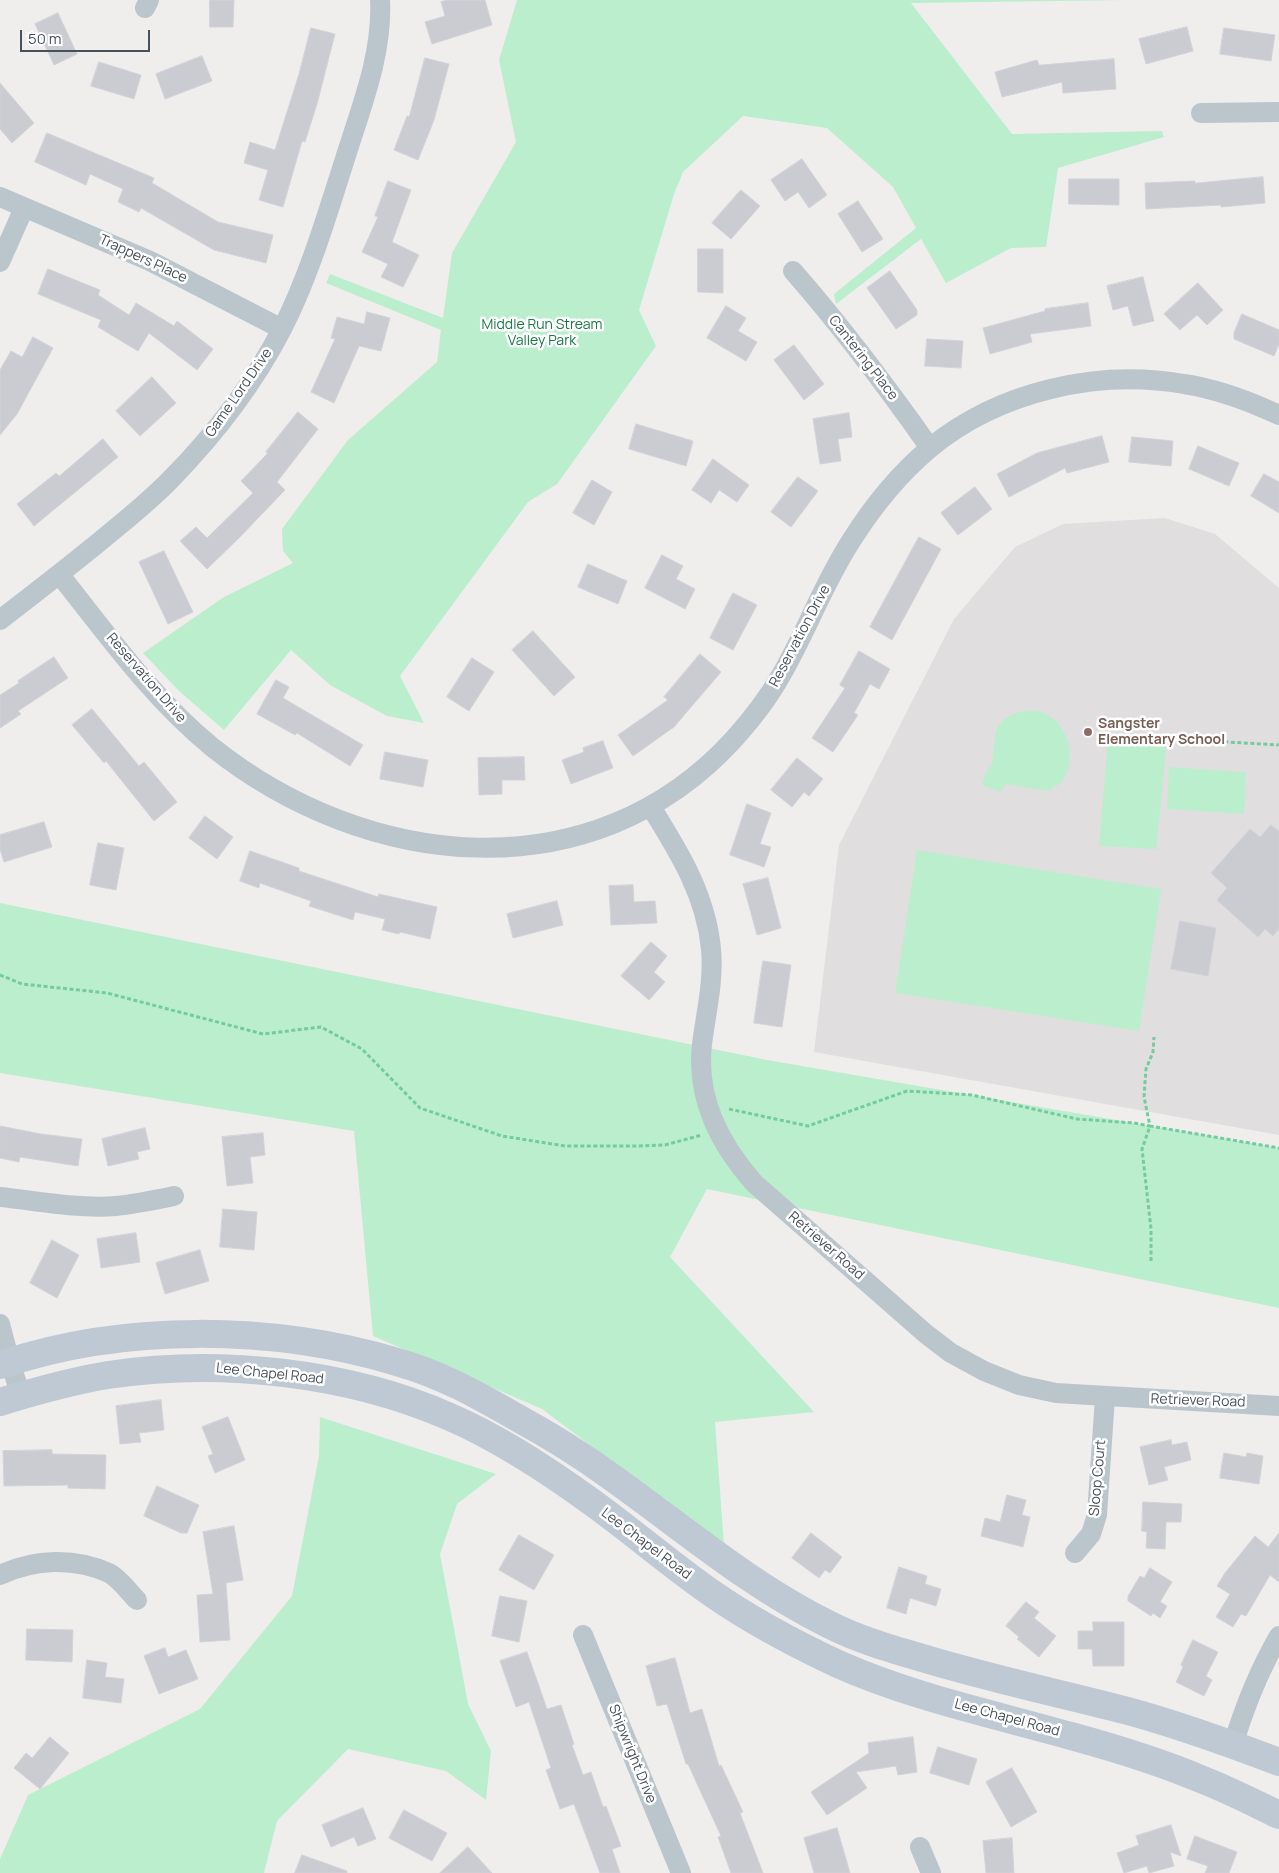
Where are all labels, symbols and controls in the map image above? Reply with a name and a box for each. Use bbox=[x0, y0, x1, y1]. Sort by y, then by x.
scale bar bbox=[22, 20, 152, 52]
text: 50 m bbox=[28, 28, 62, 49]
street label: Trappers Place bbox=[96, 231, 190, 287]
street label: Cantering Place bbox=[825, 312, 901, 404]
park label: Middle Run Stream Valley Park bbox=[482, 317, 602, 350]
street label: Game Lord Drive bbox=[202, 345, 276, 441]
street label: Reservation Drive bbox=[766, 582, 834, 690]
street label: Reservation Drive bbox=[103, 630, 189, 726]
place label: Sangster Elementary School bbox=[1098, 716, 1225, 749]
marker: Sangster Elementary School bbox=[1082, 726, 1094, 738]
street label: Retriever Road bbox=[785, 1209, 867, 1283]
street label: Lee Chapel Road bbox=[215, 1360, 325, 1388]
street label: Retriever Road bbox=[1150, 1391, 1246, 1411]
street label: Sloop Court bbox=[1086, 1439, 1110, 1517]
street label: Lee Chapel Road bbox=[598, 1505, 694, 1583]
street label: Lee Chapel Road bbox=[953, 1696, 1061, 1740]
street label: Shipwright Drive bbox=[605, 1702, 659, 1806]

